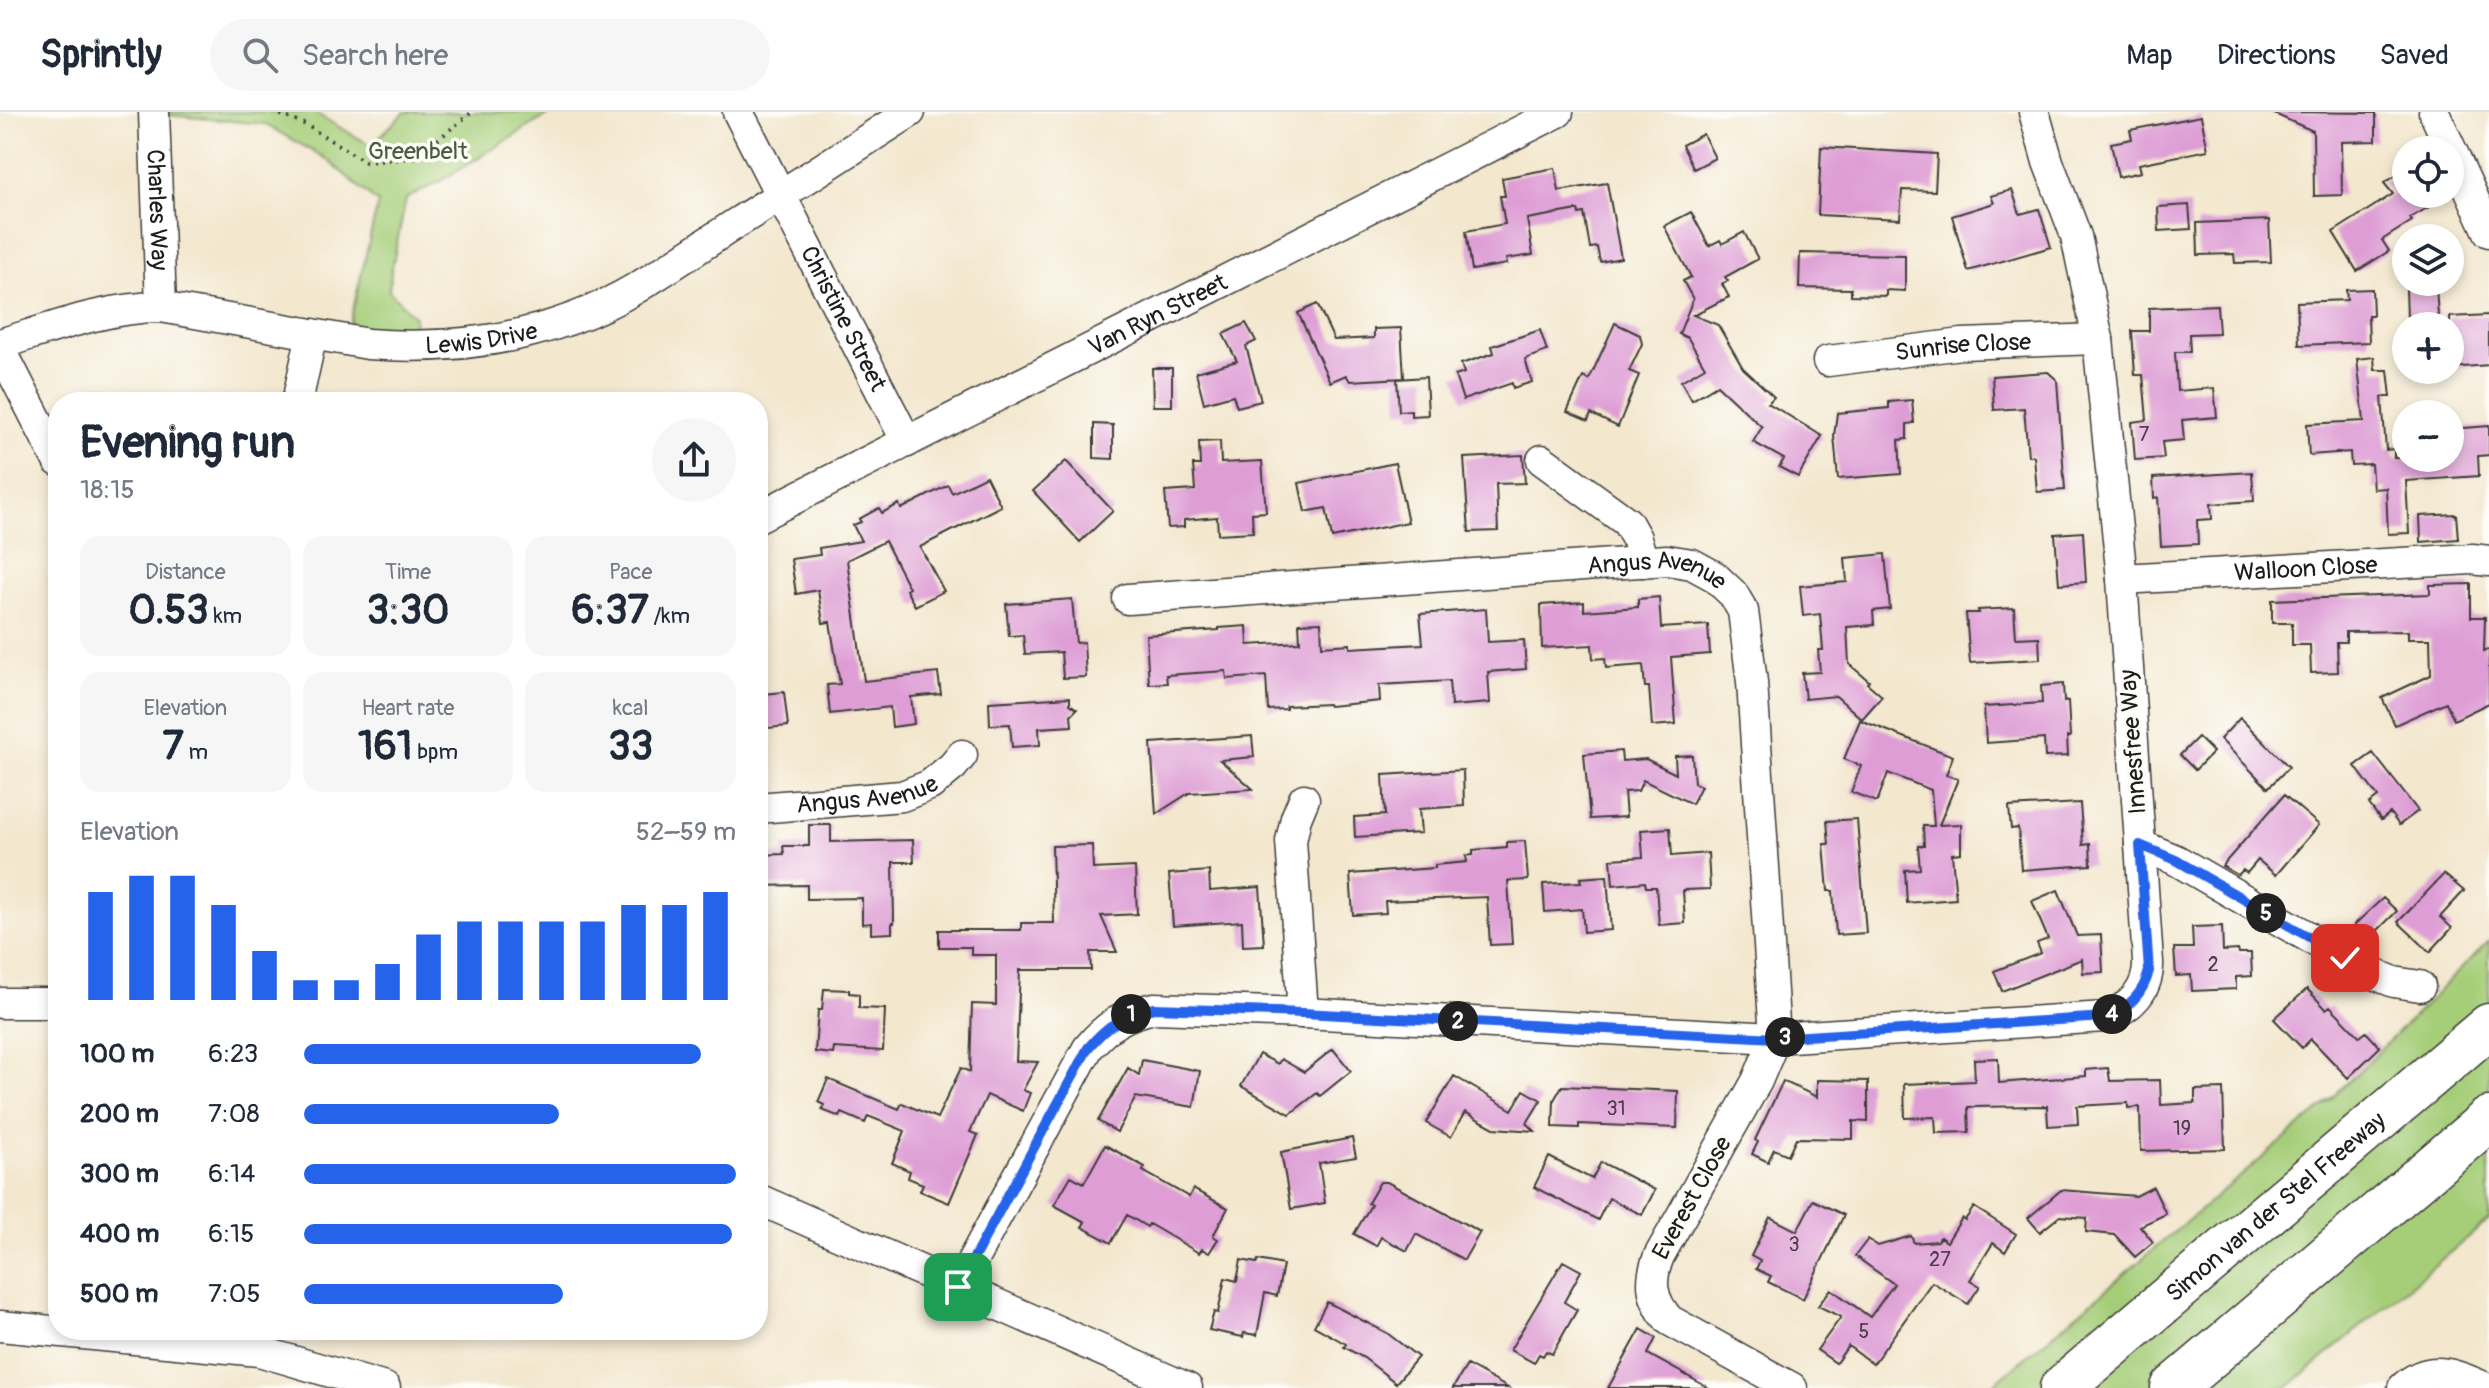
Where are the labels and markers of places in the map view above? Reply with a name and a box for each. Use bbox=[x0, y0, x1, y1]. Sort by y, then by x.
pin: 5 bbox=[2246, 893, 2286, 933]
pin bbox=[2311, 924, 2379, 992]
pin: 1 bbox=[1111, 994, 1151, 1034]
pin: 4 bbox=[2092, 994, 2132, 1034]
pin: 2 bbox=[1438, 1001, 1478, 1041]
pin: 3 bbox=[1765, 1017, 1805, 1057]
pin bbox=[924, 1253, 992, 1321]

